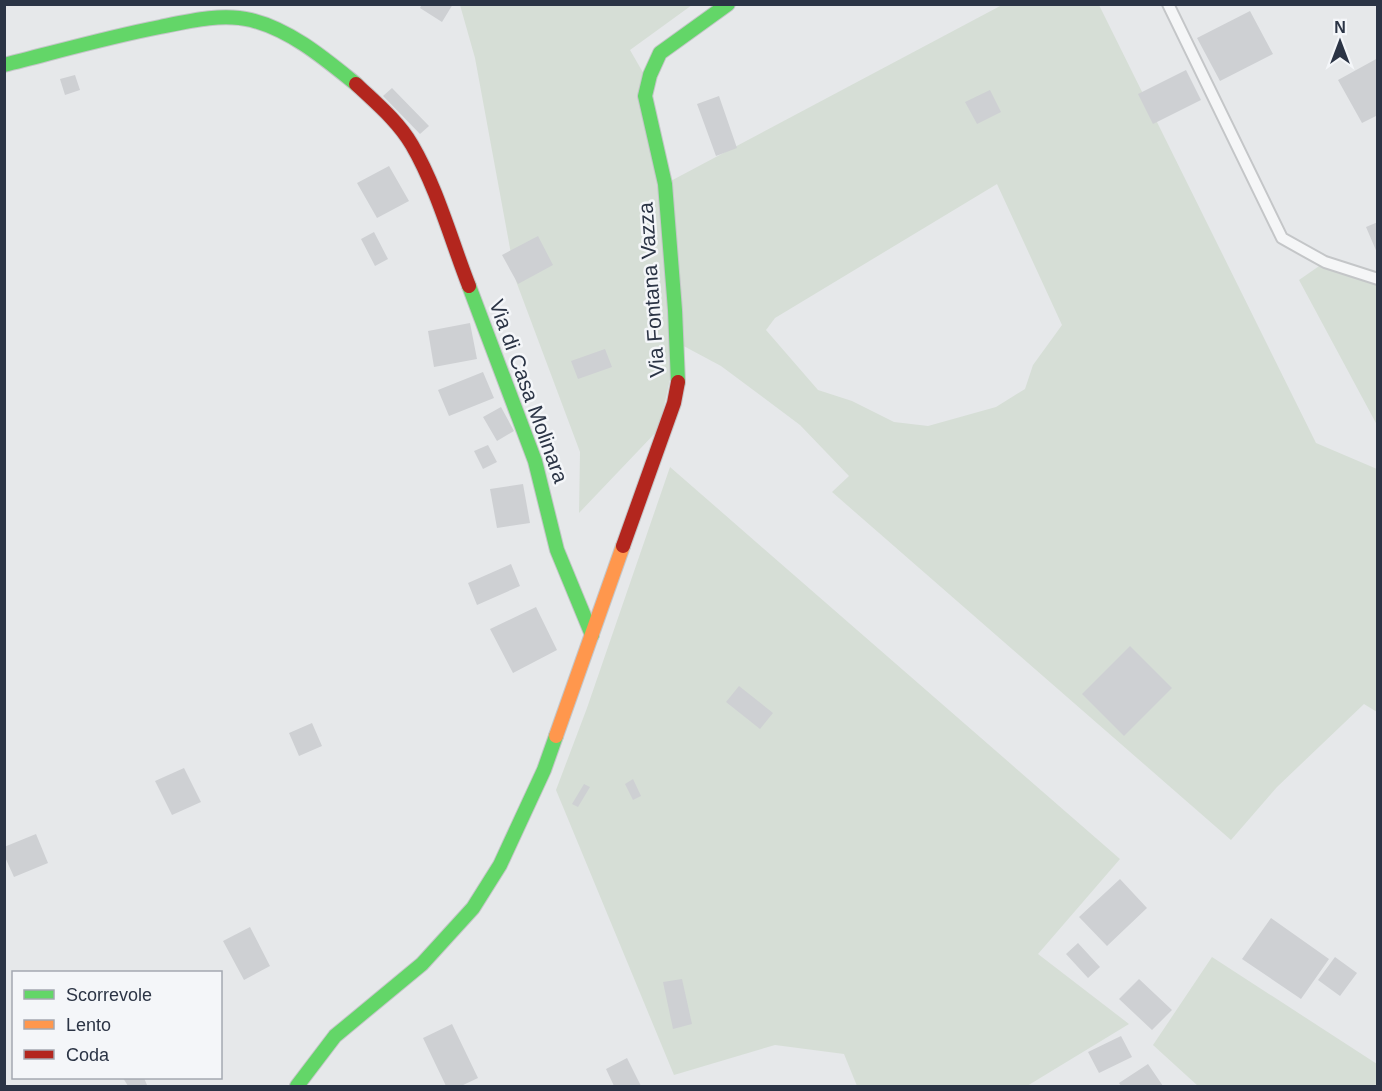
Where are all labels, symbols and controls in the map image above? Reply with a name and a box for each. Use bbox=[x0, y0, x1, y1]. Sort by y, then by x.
north arrow bbox=[1310, 12, 1370, 72]
text: N bbox=[1334, 19, 1346, 36]
street label: Via Fontana Vazza bbox=[633, 201, 669, 378]
street label: Via di Casa Molinara bbox=[485, 296, 573, 486]
legend bbox=[12, 971, 222, 1079]
text: Scorrevole bbox=[66, 985, 152, 1005]
text: Lento bbox=[66, 1015, 111, 1035]
text: Coda bbox=[66, 1045, 110, 1065]

